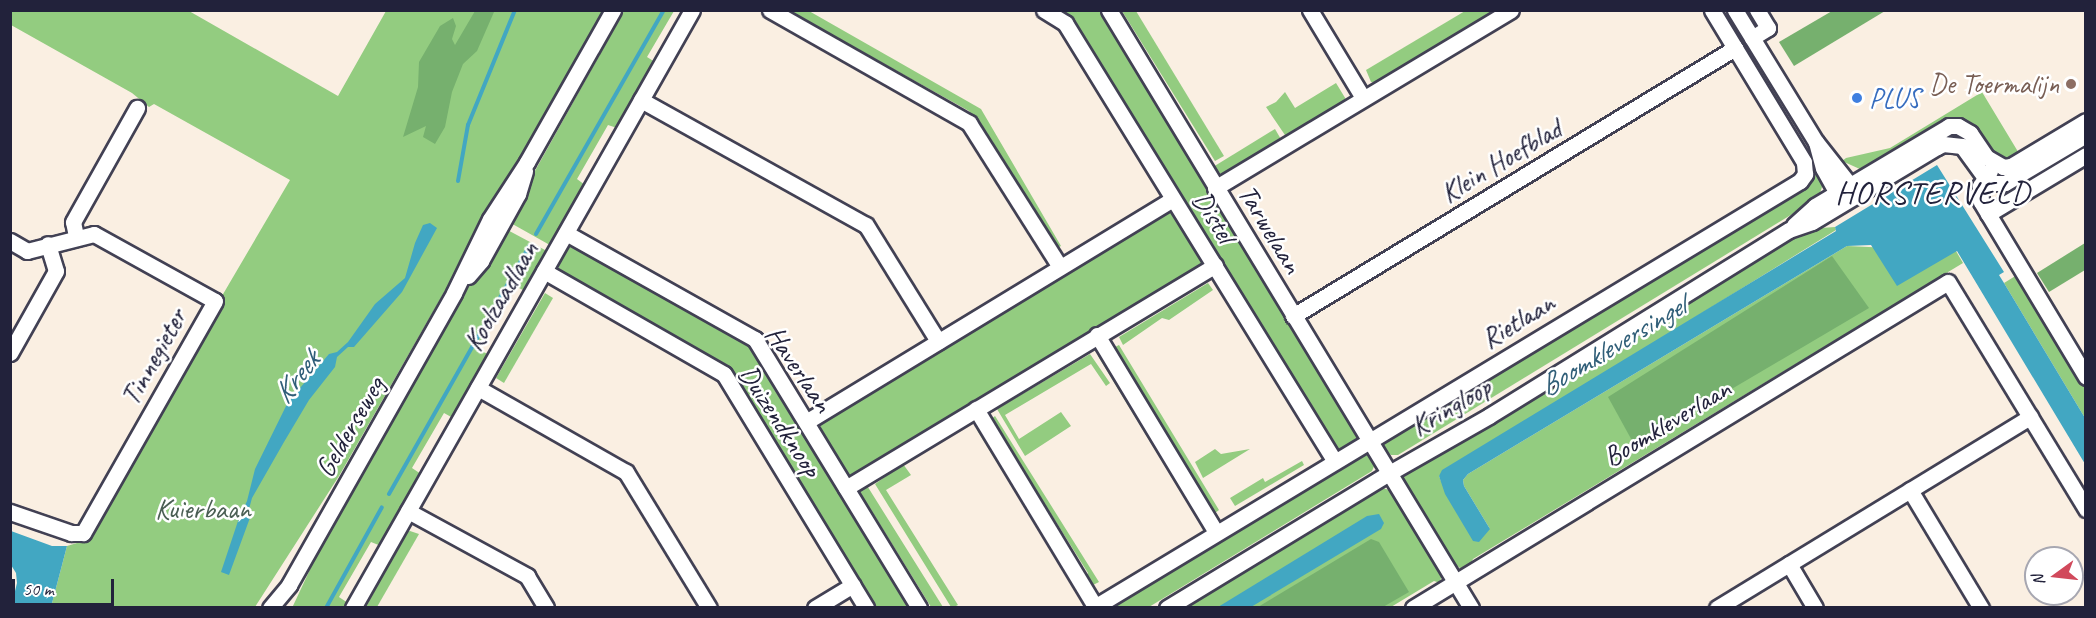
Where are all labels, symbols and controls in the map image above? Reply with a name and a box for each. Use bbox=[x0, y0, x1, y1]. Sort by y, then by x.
place label: De Toermalijn bbox=[1930, 67, 2059, 101]
marker: De Toermalijn bbox=[2064, 77, 2078, 91]
place label: PLUS bbox=[1869, 81, 1920, 115]
marker: PLUS bbox=[1850, 91, 1864, 105]
street label: Klein Hoefblad bbox=[1435, 112, 1567, 210]
district label: HORSTERVELD bbox=[1836, 174, 2030, 212]
street label: Tarwelaan bbox=[1231, 179, 1309, 279]
street label: Distel bbox=[1185, 185, 1243, 249]
street label: Koolzaadlaan bbox=[456, 235, 546, 357]
street label: Rietlaan bbox=[1475, 286, 1561, 356]
water label: Boomkleversingel bbox=[1532, 288, 1692, 404]
street label: Tinnegieter bbox=[114, 303, 194, 411]
street label: Haverlaan bbox=[758, 319, 840, 419]
water label: Kreek bbox=[265, 344, 327, 410]
street label: Duizendknoop bbox=[731, 359, 829, 483]
street label: Gelderseweg bbox=[308, 371, 392, 483]
street label: Kringloop bbox=[1405, 371, 1497, 443]
street label: Boomkleverlaan bbox=[1597, 372, 1737, 474]
park label: Kuierbaan bbox=[155, 492, 251, 526]
north arrow bbox=[2024, 546, 2084, 606]
scale bar bbox=[15, 567, 117, 605]
text: N bbox=[2028, 573, 2049, 588]
text: 50 m bbox=[23, 578, 54, 600]

